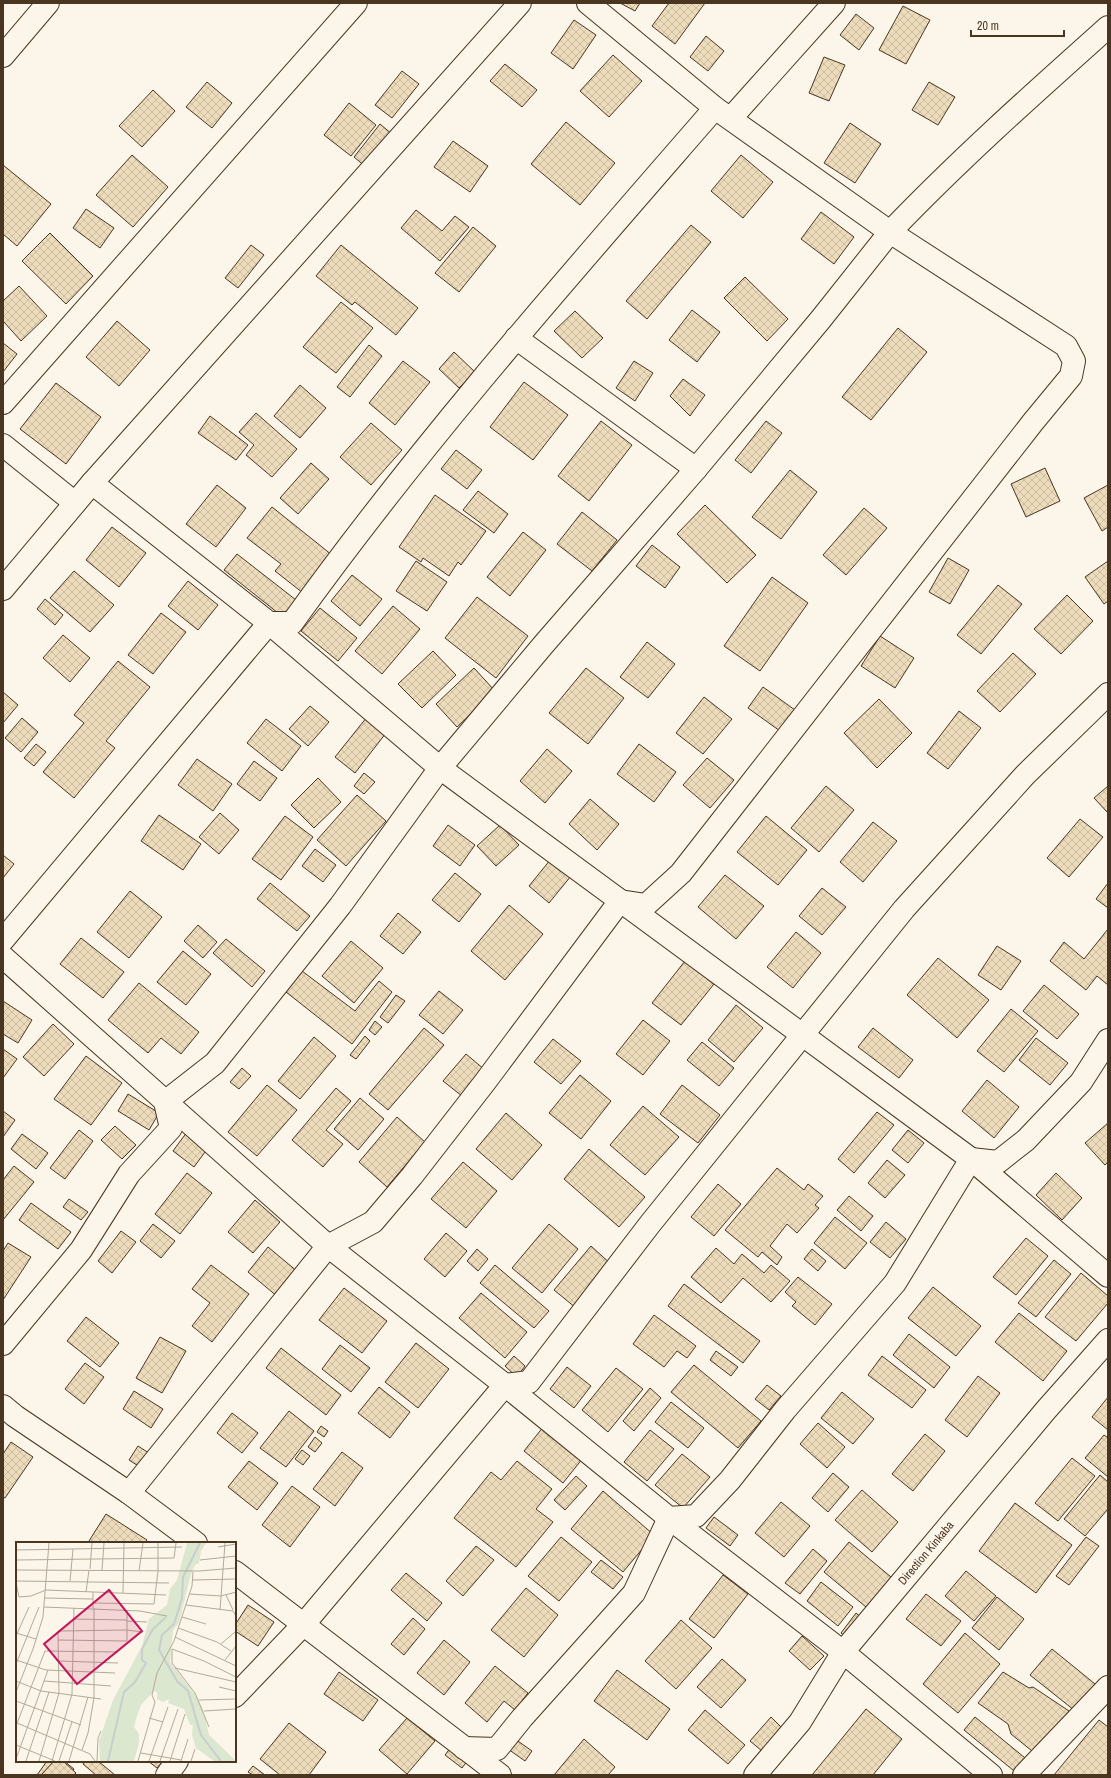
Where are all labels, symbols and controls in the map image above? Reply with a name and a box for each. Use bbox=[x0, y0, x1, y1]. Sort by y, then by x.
scale bar bbox=[971, 12, 1064, 38]
text: 20 m bbox=[977, 18, 999, 34]
street label: Direction Kinkaba bbox=[895, 1517, 958, 1588]
inset map bbox=[16, 1542, 236, 1762]

